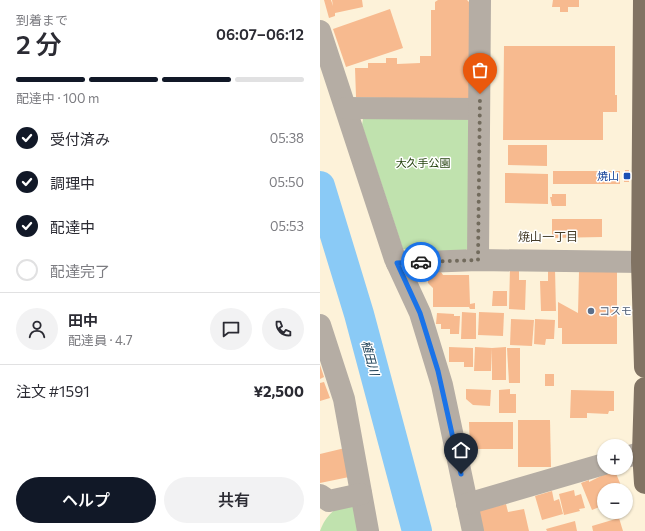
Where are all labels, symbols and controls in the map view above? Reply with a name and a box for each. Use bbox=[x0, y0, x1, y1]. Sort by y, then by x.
text: 到着まで bbox=[16, 12, 68, 28]
text: 06:07–06:12 bbox=[216, 25, 304, 43]
text: 2 分 bbox=[16, 28, 62, 59]
pin bbox=[463, 53, 497, 94]
icon: bag bbox=[469, 59, 491, 81]
text: 配達中 · 100 m bbox=[16, 90, 99, 106]
icon: check bbox=[16, 127, 38, 149]
text: 受付済み bbox=[50, 130, 110, 148]
text: 05:38 bbox=[270, 130, 304, 146]
park label: 大久手公園 bbox=[396, 156, 451, 169]
place label: 焼山 bbox=[597, 169, 619, 182]
icon: check bbox=[16, 171, 38, 193]
marker: 焼山 bbox=[622, 171, 632, 181]
text: 調理中 bbox=[50, 174, 95, 192]
text: 05:50 bbox=[269, 174, 304, 190]
icon: check bbox=[16, 215, 38, 237]
text: 配達中 bbox=[50, 218, 95, 236]
text: 05:53 bbox=[270, 218, 304, 234]
district label: 焼山一丁目 bbox=[518, 229, 578, 243]
courier bbox=[401, 242, 441, 282]
icon: car bbox=[410, 251, 432, 273]
text: 配達完了 bbox=[50, 262, 110, 280]
place label: コスモ bbox=[599, 304, 632, 317]
marker: コスモ bbox=[586, 306, 596, 316]
button: person bbox=[16, 308, 58, 350]
button: chat bbox=[210, 308, 252, 350]
button: phone bbox=[262, 308, 304, 350]
text: 田中 bbox=[68, 311, 98, 329]
text: 配達員 · 4.7 bbox=[68, 332, 133, 348]
water label: 植田川 bbox=[360, 339, 383, 379]
text: 注文 #1591 bbox=[16, 382, 90, 400]
text: ¥2,500 bbox=[253, 382, 304, 400]
pin bbox=[444, 433, 478, 474]
icon: home bbox=[450, 439, 472, 461]
map controls bbox=[597, 439, 633, 519]
button: + bbox=[597, 439, 633, 475]
button: ヘルプ bbox=[16, 477, 156, 523]
button: 共有 bbox=[164, 477, 304, 523]
button: − bbox=[597, 483, 633, 519]

